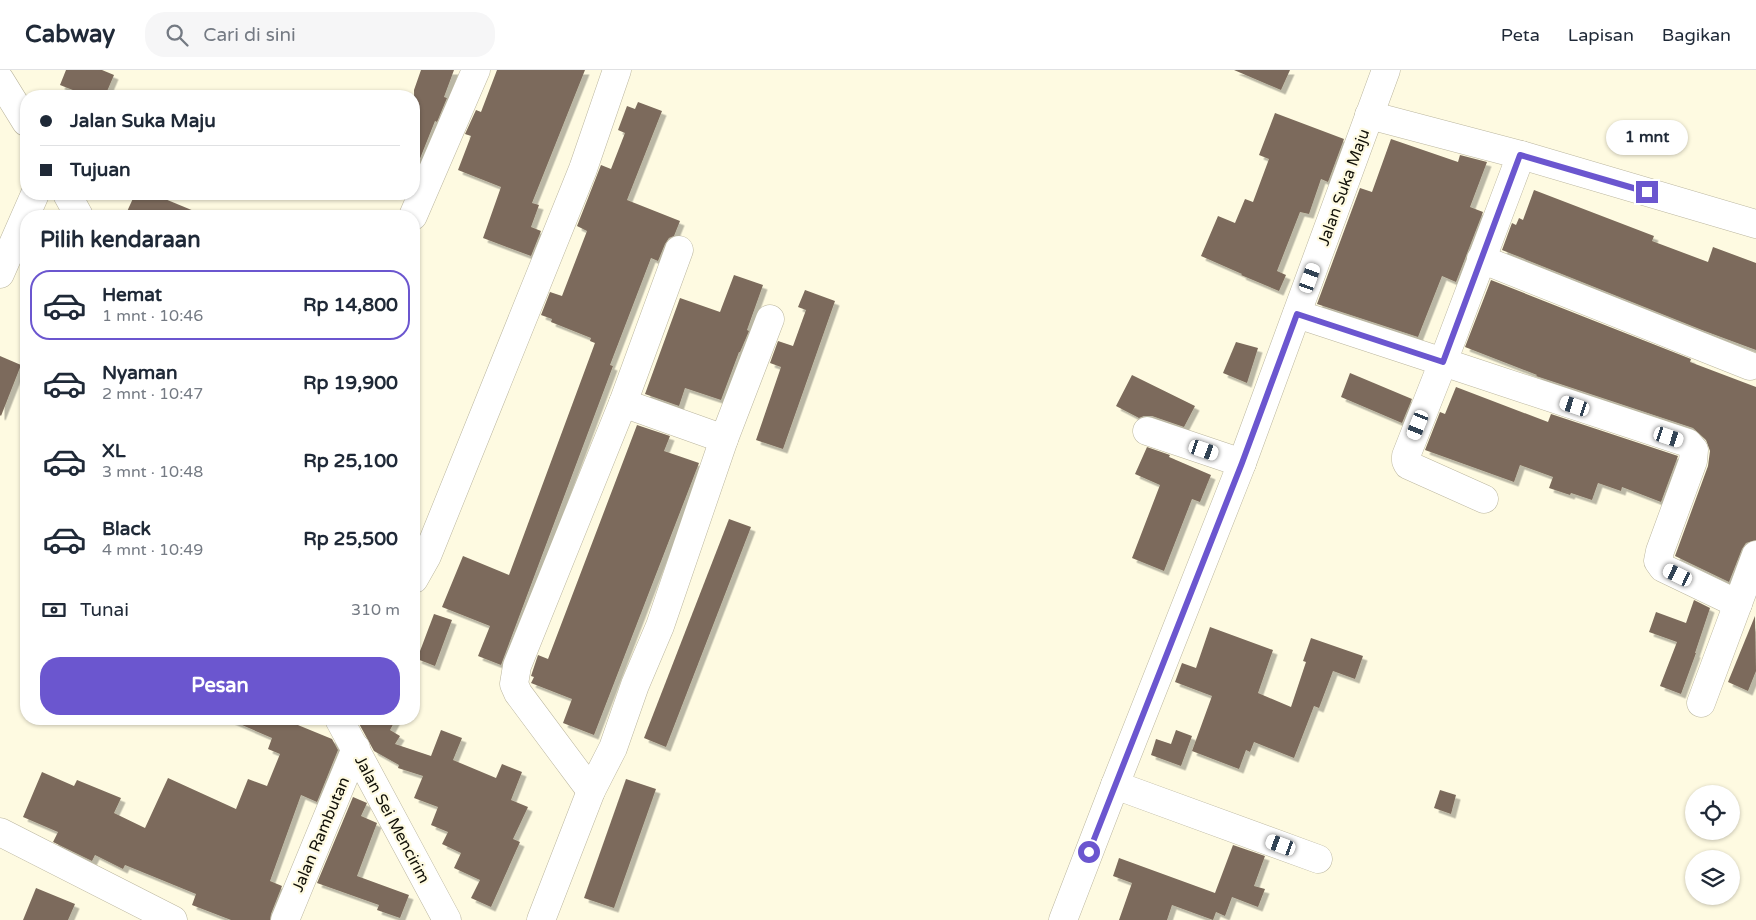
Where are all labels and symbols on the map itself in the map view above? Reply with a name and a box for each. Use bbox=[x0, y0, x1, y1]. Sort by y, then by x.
callout: 1 mnt bbox=[1606, 119, 1688, 154]
street label: Jalan Suka Maju bbox=[1314, 126, 1374, 248]
route end bbox=[1636, 181, 1658, 203]
car bbox=[1297, 261, 1322, 295]
car bbox=[1558, 394, 1591, 418]
car bbox=[1405, 408, 1430, 442]
car bbox=[1652, 425, 1685, 449]
car bbox=[1187, 438, 1220, 462]
car bbox=[1661, 562, 1694, 588]
street label: Jalan Sei Mencirim bbox=[350, 752, 434, 887]
street label: Jalan Rambutan bbox=[288, 774, 354, 895]
car bbox=[1264, 833, 1297, 857]
route start bbox=[1078, 841, 1100, 863]

